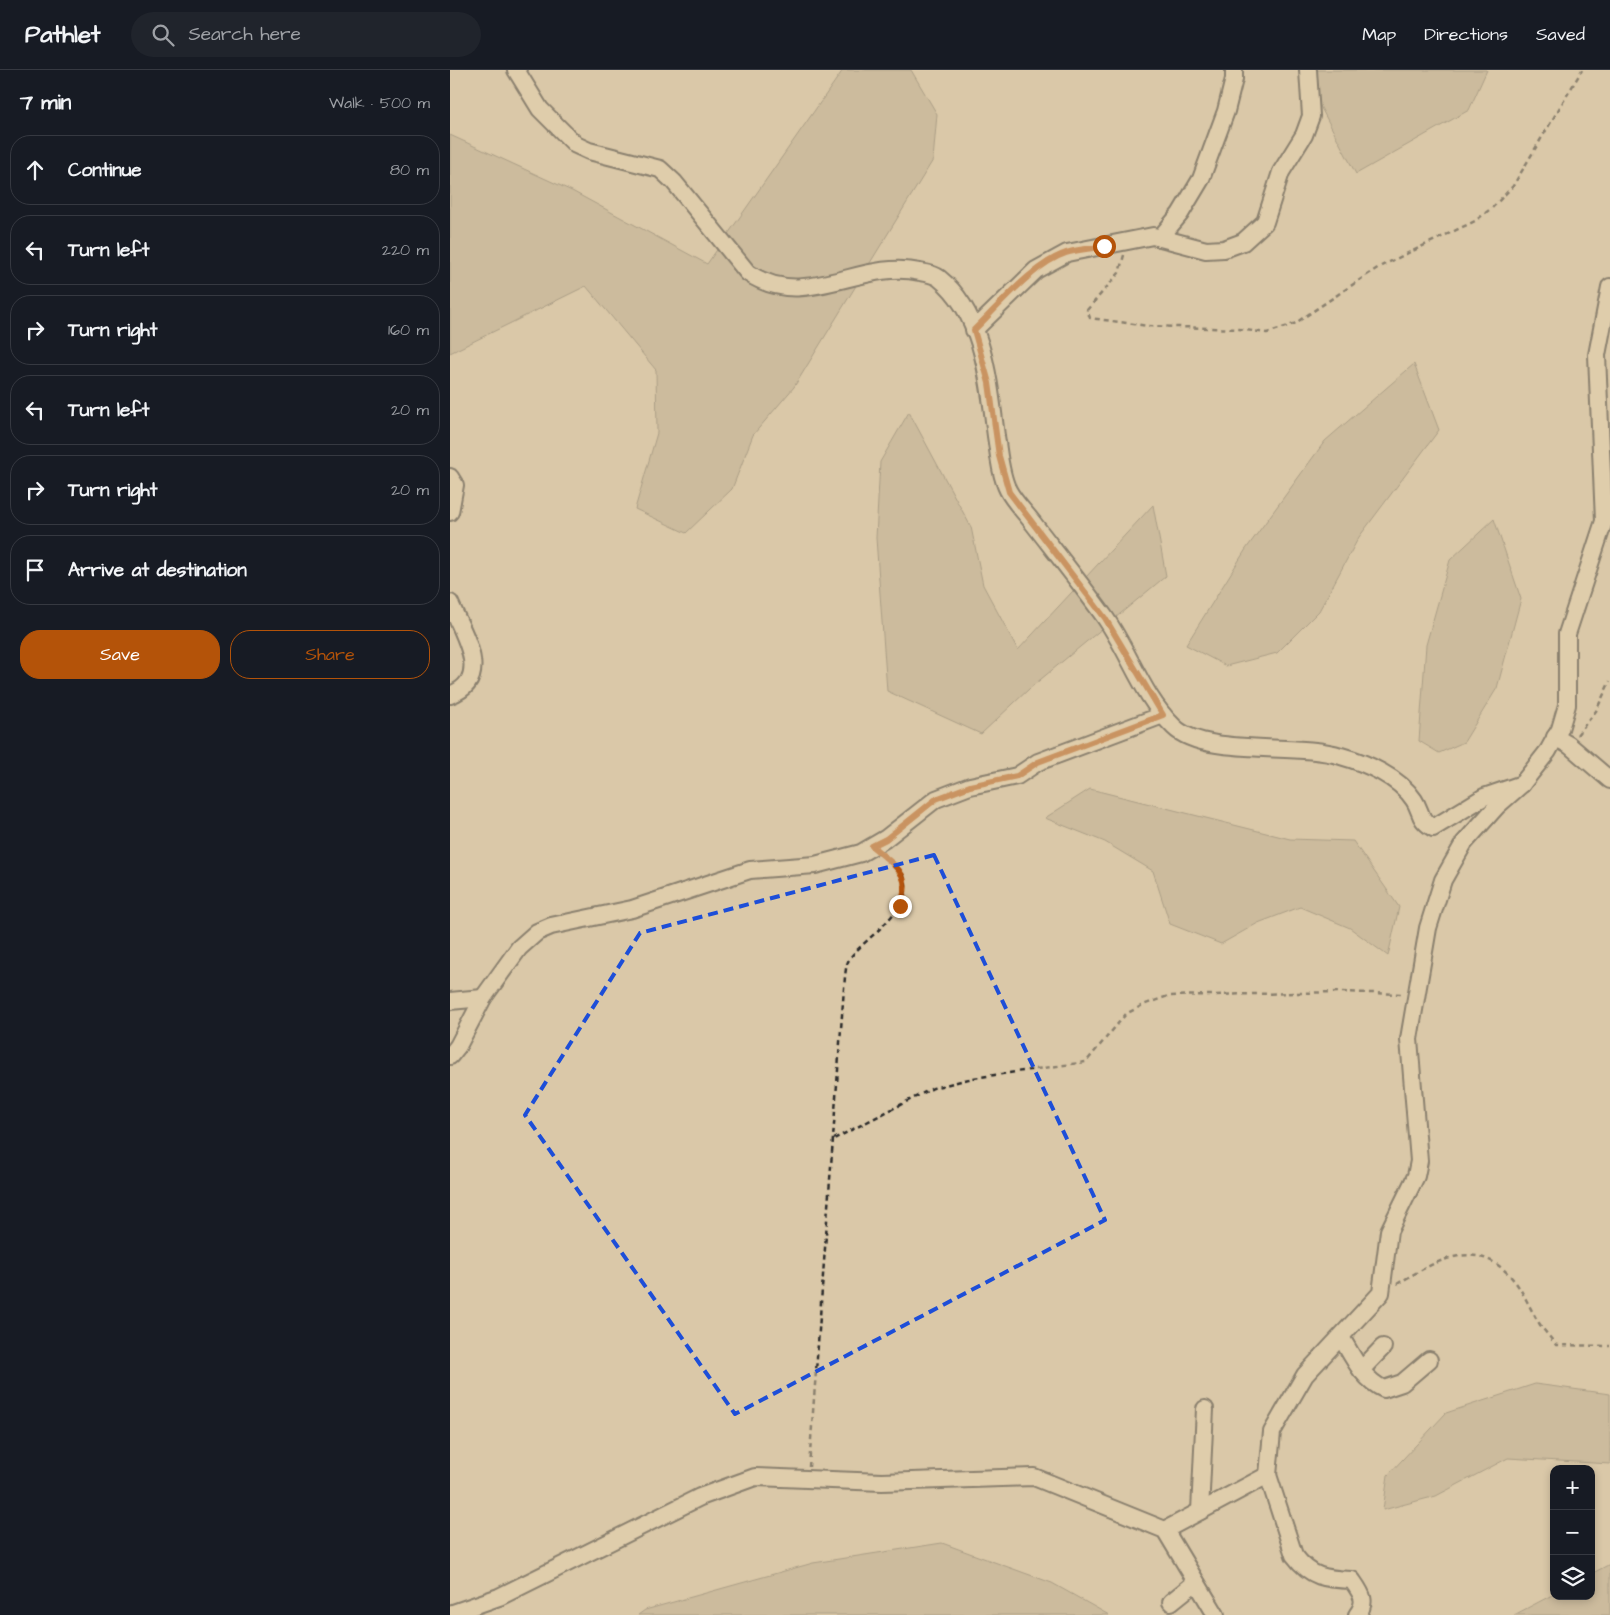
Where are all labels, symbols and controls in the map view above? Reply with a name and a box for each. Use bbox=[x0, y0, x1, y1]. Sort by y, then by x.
search box bbox=[131, 12, 481, 57]
text: Pathlet bbox=[25, 18, 101, 52]
icon: search bbox=[149, 21, 177, 49]
text: Search here bbox=[189, 21, 301, 48]
text: Map bbox=[1362, 22, 1396, 47]
text: Directions bbox=[1424, 22, 1508, 47]
text: Saved bbox=[1536, 22, 1585, 47]
text: 7 min bbox=[20, 88, 71, 117]
text: Walk · 500 m bbox=[329, 92, 430, 114]
icon: ahead bbox=[21, 156, 49, 184]
text: Continue bbox=[68, 157, 142, 184]
text: 80 m bbox=[390, 159, 429, 181]
route start bbox=[1093, 235, 1116, 258]
icon: left bbox=[21, 236, 49, 264]
text: Turn left bbox=[68, 237, 149, 264]
text: 220 m bbox=[382, 239, 429, 261]
icon: right bbox=[21, 316, 49, 344]
text: Turn right bbox=[68, 317, 157, 344]
text: 160 m bbox=[388, 319, 429, 341]
icon: left bbox=[21, 396, 49, 424]
text: Turn left bbox=[68, 397, 149, 424]
text: 20 m bbox=[391, 399, 429, 421]
icon: right bbox=[21, 476, 49, 504]
text: Turn right bbox=[68, 477, 157, 504]
text: 20 m bbox=[391, 479, 429, 501]
icon: arrive bbox=[21, 556, 49, 584]
text: Arrive at destination bbox=[68, 557, 247, 584]
button: Save bbox=[20, 630, 220, 679]
button: Share bbox=[230, 630, 430, 679]
route end bbox=[889, 895, 912, 918]
map controls bbox=[1550, 1465, 1595, 1600]
button: + bbox=[1550, 1465, 1595, 1510]
button: − bbox=[1550, 1510, 1595, 1555]
button: layers bbox=[1550, 1555, 1595, 1600]

